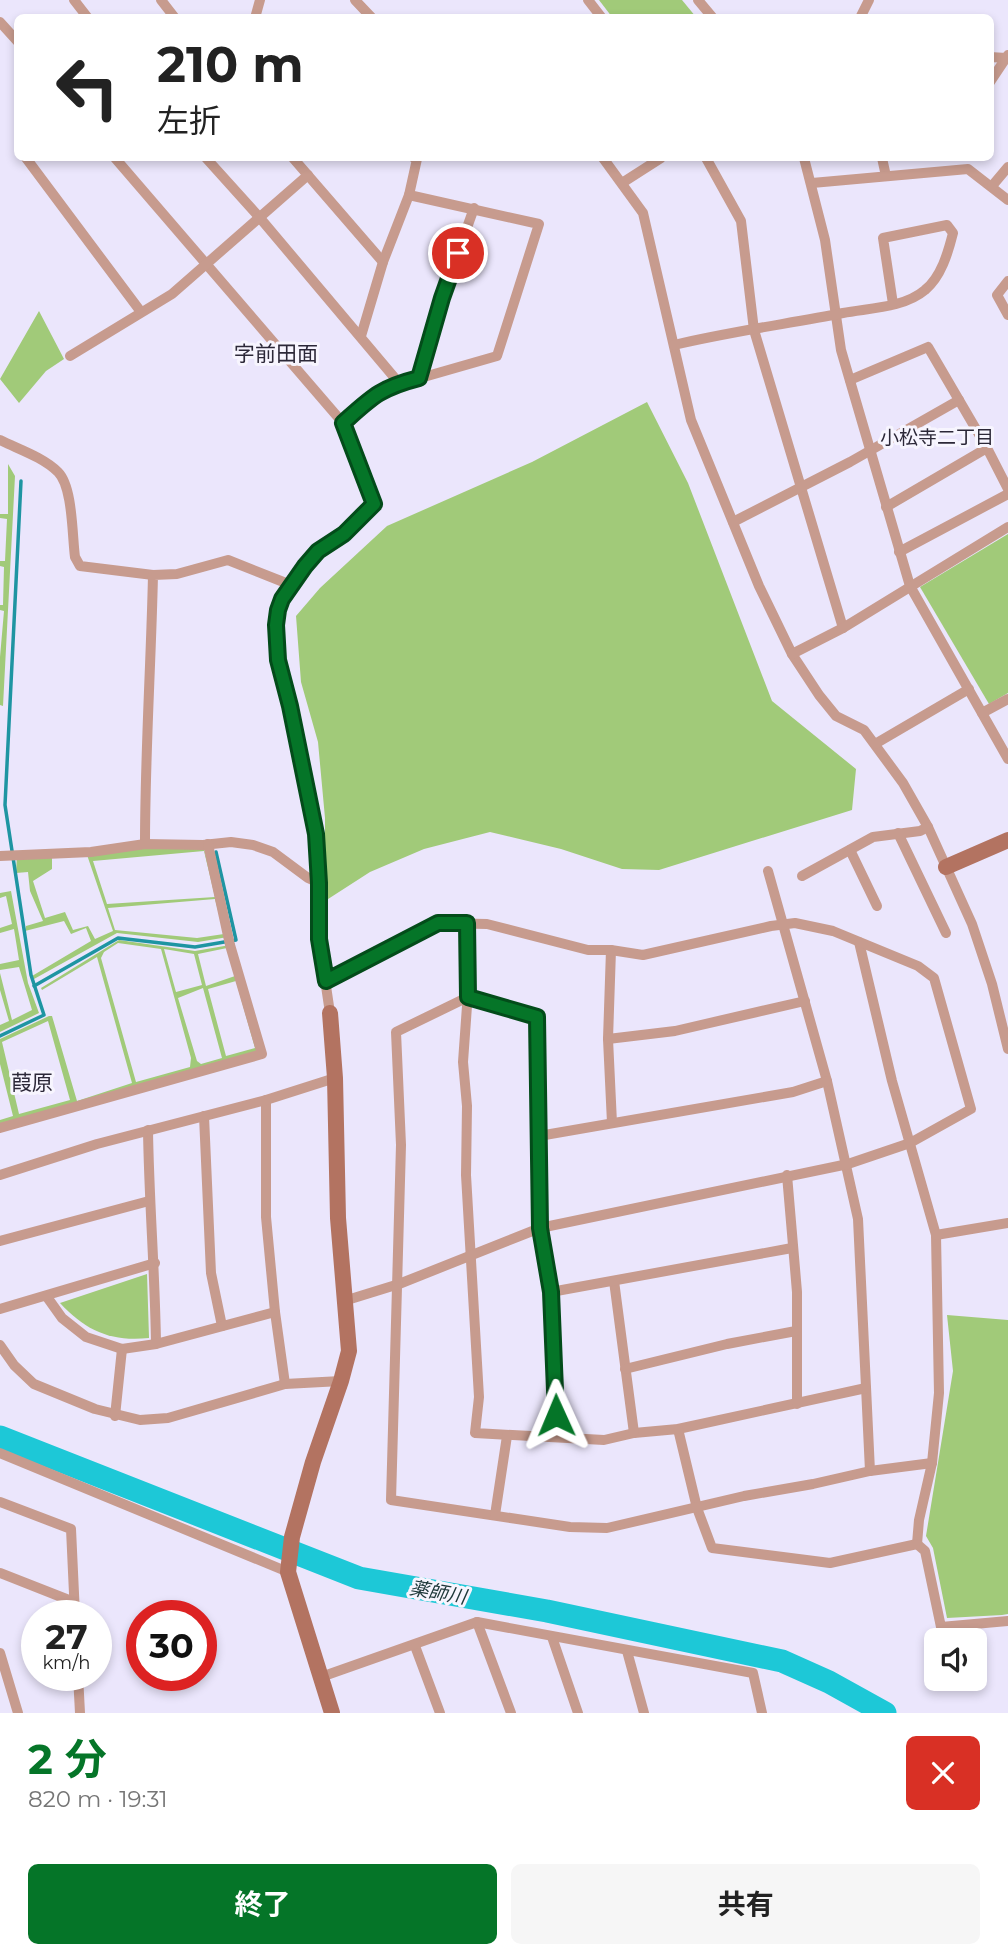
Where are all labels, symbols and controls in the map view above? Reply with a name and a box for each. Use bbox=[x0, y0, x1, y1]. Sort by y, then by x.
text: 210 m bbox=[157, 35, 304, 94]
icon: left bbox=[42, 42, 133, 133]
text: 左折 bbox=[157, 101, 221, 140]
pin bbox=[428, 223, 488, 283]
icon: arrive bbox=[439, 234, 477, 272]
district label: 字前田面 bbox=[234, 341, 318, 366]
district label: 小松寺二丁目 bbox=[880, 426, 994, 449]
district label: 葭原 bbox=[11, 1070, 53, 1095]
position arrow bbox=[519, 1378, 593, 1452]
water label: 薬師川 bbox=[408, 1576, 470, 1609]
speed limit sign: 30 bbox=[126, 1600, 217, 1691]
text: 27 bbox=[45, 1615, 88, 1658]
map controls bbox=[924, 1628, 987, 1691]
button: sound bbox=[924, 1628, 987, 1691]
text: km/h bbox=[42, 1652, 91, 1674]
text: 2 分 bbox=[28, 1733, 107, 1785]
button: close bbox=[906, 1736, 980, 1810]
text: 820 m · 19:31 bbox=[28, 1785, 168, 1813]
button: 終了 bbox=[28, 1864, 497, 1944]
button: 共有 bbox=[511, 1864, 980, 1944]

